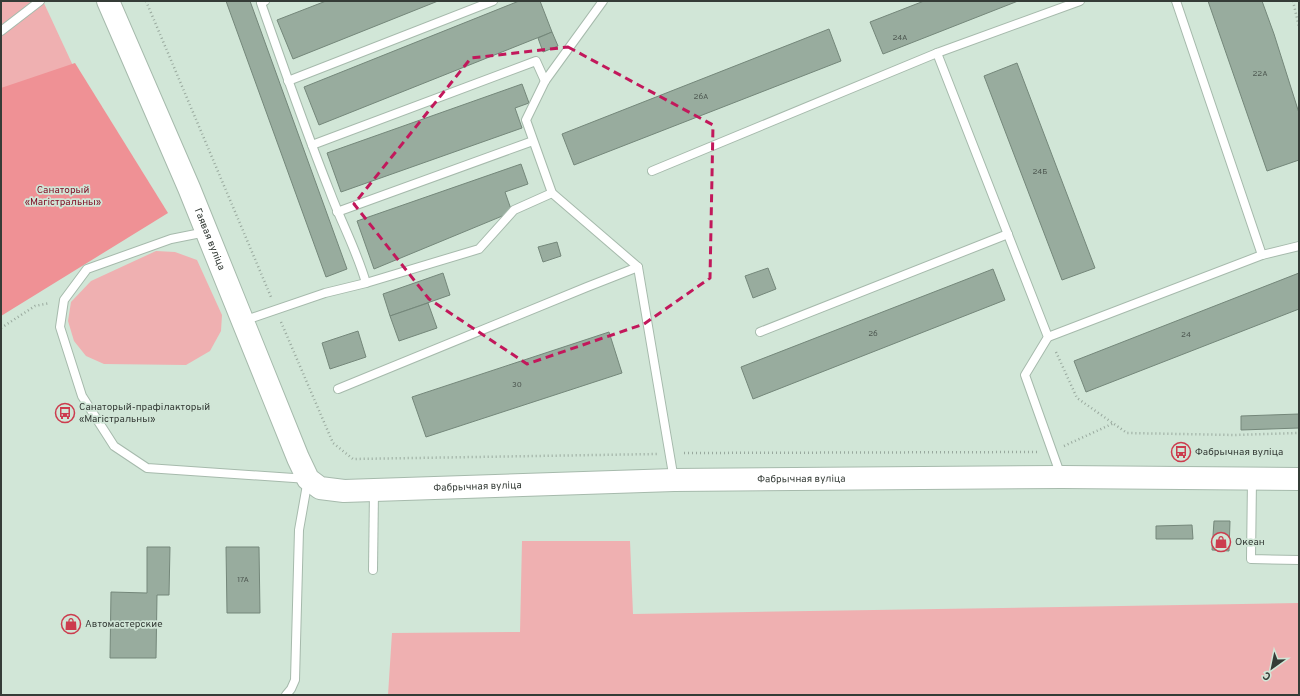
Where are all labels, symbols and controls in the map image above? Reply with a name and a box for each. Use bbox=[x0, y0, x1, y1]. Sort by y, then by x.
house number: 24А bbox=[892, 33, 908, 43]
house number: 22А bbox=[1252, 69, 1268, 79]
house number: 26А bbox=[694, 92, 709, 102]
house number: 24Б bbox=[1032, 167, 1048, 177]
park label: Санаторый «Магістральны» bbox=[25, 184, 101, 209]
street label: Гаявая вуліца bbox=[191, 206, 228, 272]
house number: 26 bbox=[868, 329, 878, 339]
house number: 24 bbox=[1181, 330, 1191, 340]
house number: 30 bbox=[512, 380, 522, 390]
place label: Санаторый-прафілакторый «Магістральны» bbox=[79, 401, 210, 426]
bus stop icon: Санаторый-прафілакторый «Магістральны» bbox=[54, 402, 76, 424]
bus stop icon: Фабрычная вуліца bbox=[1170, 441, 1192, 463]
place label: Фабрычная вуліца bbox=[1195, 446, 1283, 459]
street label: Фабрычная вуліца bbox=[757, 472, 846, 486]
street label: Фабрычная вуліца bbox=[433, 479, 522, 495]
shop icon: Океан bbox=[1210, 531, 1232, 553]
place label: Океан bbox=[1235, 536, 1265, 549]
house number: 17А bbox=[237, 575, 249, 585]
shop icon: Автомастерские bbox=[60, 613, 82, 635]
place label: Автомастерские bbox=[85, 618, 163, 631]
north arrow bbox=[1252, 648, 1292, 688]
text: С bbox=[1260, 668, 1274, 683]

